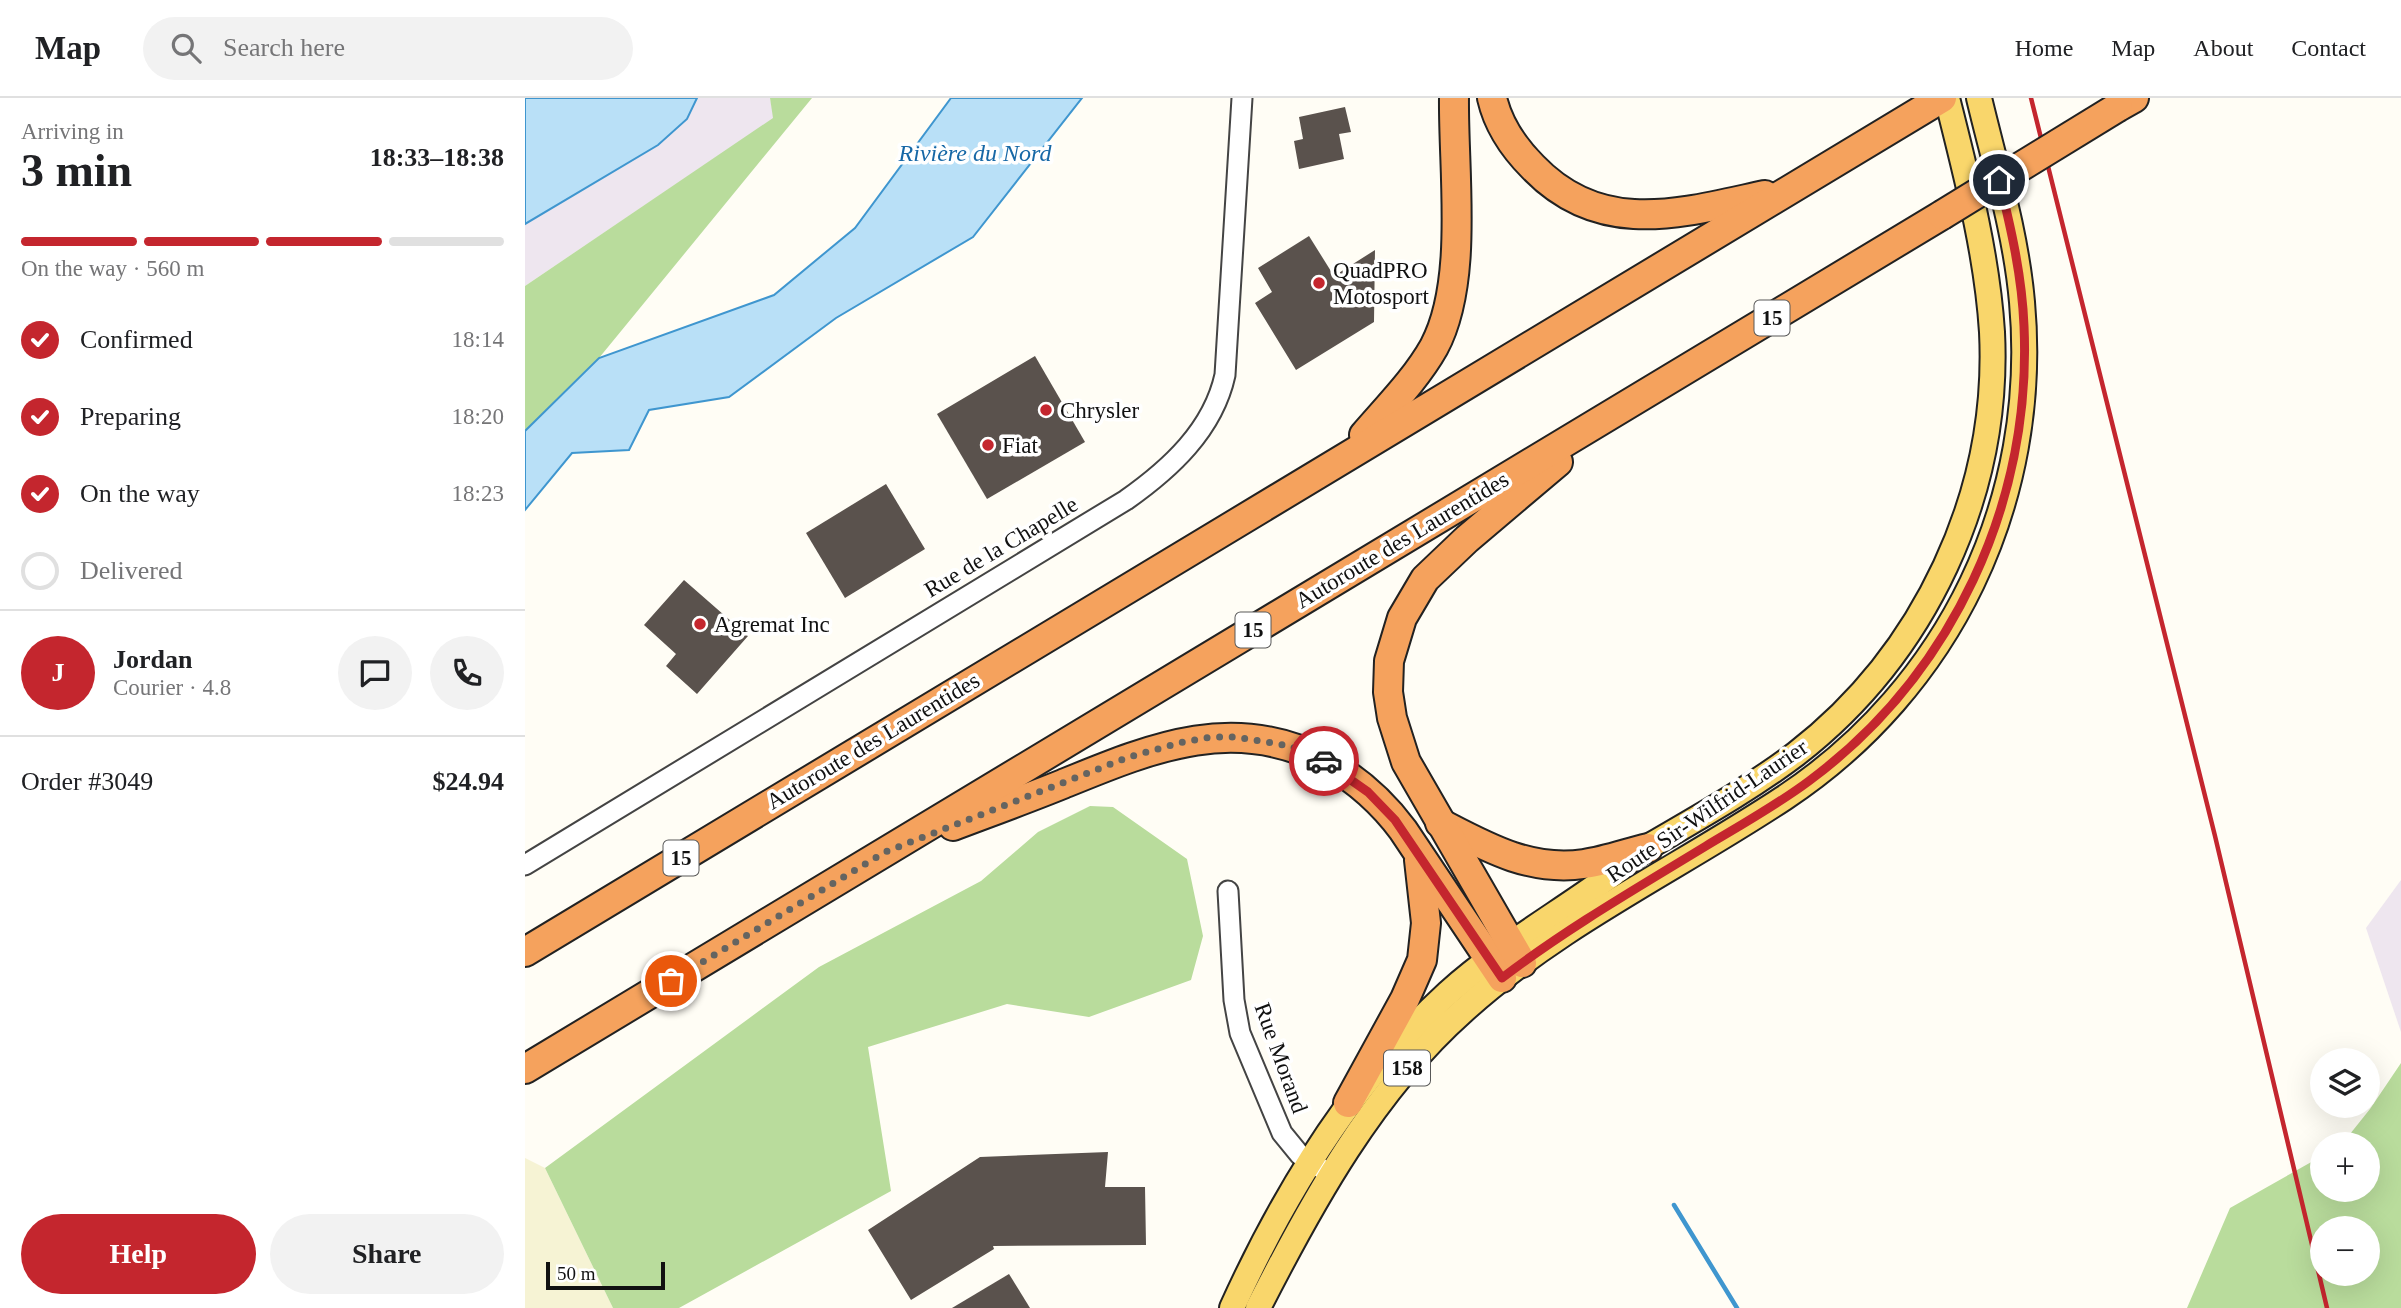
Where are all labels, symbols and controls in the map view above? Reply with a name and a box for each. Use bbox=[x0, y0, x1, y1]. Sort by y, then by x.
search box bbox=[143, 17, 633, 80]
icon: search bbox=[167, 29, 205, 67]
text: Map bbox=[35, 30, 101, 66]
text: Search here bbox=[223, 33, 345, 62]
text: Home bbox=[2015, 35, 2073, 61]
text: Map bbox=[2111, 35, 2155, 61]
text: About bbox=[2193, 35, 2253, 61]
text: Contact bbox=[2291, 35, 2366, 61]
text: Arriving in bbox=[21, 119, 124, 144]
water label: Rivière du Nord bbox=[898, 140, 1052, 166]
text: 18:33–18:38 bbox=[370, 143, 504, 172]
text: 3 min bbox=[21, 145, 132, 196]
pin bbox=[1969, 150, 2029, 210]
icon: home bbox=[1980, 161, 2018, 199]
text: On the way · 560 m bbox=[21, 256, 204, 281]
place label: QuadPRO Motosport bbox=[1333, 258, 1429, 309]
marker: QuadPRO Motosport bbox=[1311, 275, 1327, 291]
road number: 15 bbox=[1755, 300, 1789, 336]
icon: check bbox=[21, 321, 59, 359]
text: Confirmed bbox=[80, 325, 193, 354]
text: 18:14 bbox=[452, 327, 504, 352]
icon: check bbox=[21, 398, 59, 436]
place label: Chrysler bbox=[1060, 398, 1140, 423]
text: Preparing bbox=[80, 402, 181, 431]
marker: Chrysler bbox=[1038, 402, 1054, 418]
text: 18:20 bbox=[452, 404, 504, 429]
place label: Fiat bbox=[1002, 433, 1038, 458]
marker: Fiat bbox=[980, 437, 996, 453]
street label: Autoroute des Laurentides bbox=[1291, 466, 1513, 614]
icon: check bbox=[21, 475, 59, 513]
text: On the way bbox=[80, 479, 200, 508]
text: 18:23 bbox=[452, 481, 504, 506]
street label: Rue de la Chapelle bbox=[920, 491, 1082, 603]
text: Delivered bbox=[80, 556, 183, 585]
place label: Agremat Inc bbox=[714, 612, 830, 637]
road number: 15 bbox=[1235, 612, 1271, 648]
marker: Agremat Inc bbox=[692, 616, 708, 632]
button: chat bbox=[338, 636, 412, 710]
button: phone bbox=[430, 636, 504, 710]
text: Jordan bbox=[113, 645, 192, 674]
text: J bbox=[52, 658, 65, 687]
street label: Autoroute des Laurentides bbox=[762, 667, 984, 815]
text: Courier · 4.8 bbox=[113, 675, 231, 700]
courier bbox=[1289, 726, 1359, 796]
street label: Route Sir-Wilfrid-Laurier bbox=[1602, 734, 1812, 888]
icon: car bbox=[1305, 742, 1343, 780]
text: Order #3049 bbox=[21, 767, 153, 796]
text: $24.94 bbox=[433, 767, 504, 796]
road number: 15 bbox=[663, 840, 699, 876]
pin bbox=[641, 951, 701, 1011]
icon: bag bbox=[652, 962, 690, 1000]
street label: Rue Morand bbox=[1249, 999, 1313, 1117]
map controls bbox=[2310, 1048, 2380, 1286]
button: layers bbox=[2310, 1048, 2380, 1118]
road number: 158 bbox=[1384, 1051, 1430, 1086]
button: + bbox=[2310, 1132, 2380, 1202]
button: Help bbox=[21, 1214, 256, 1294]
button: Share bbox=[270, 1214, 504, 1294]
button: − bbox=[2310, 1216, 2380, 1286]
scale bar bbox=[546, 1259, 665, 1291]
text: 50 m bbox=[557, 1263, 596, 1284]

